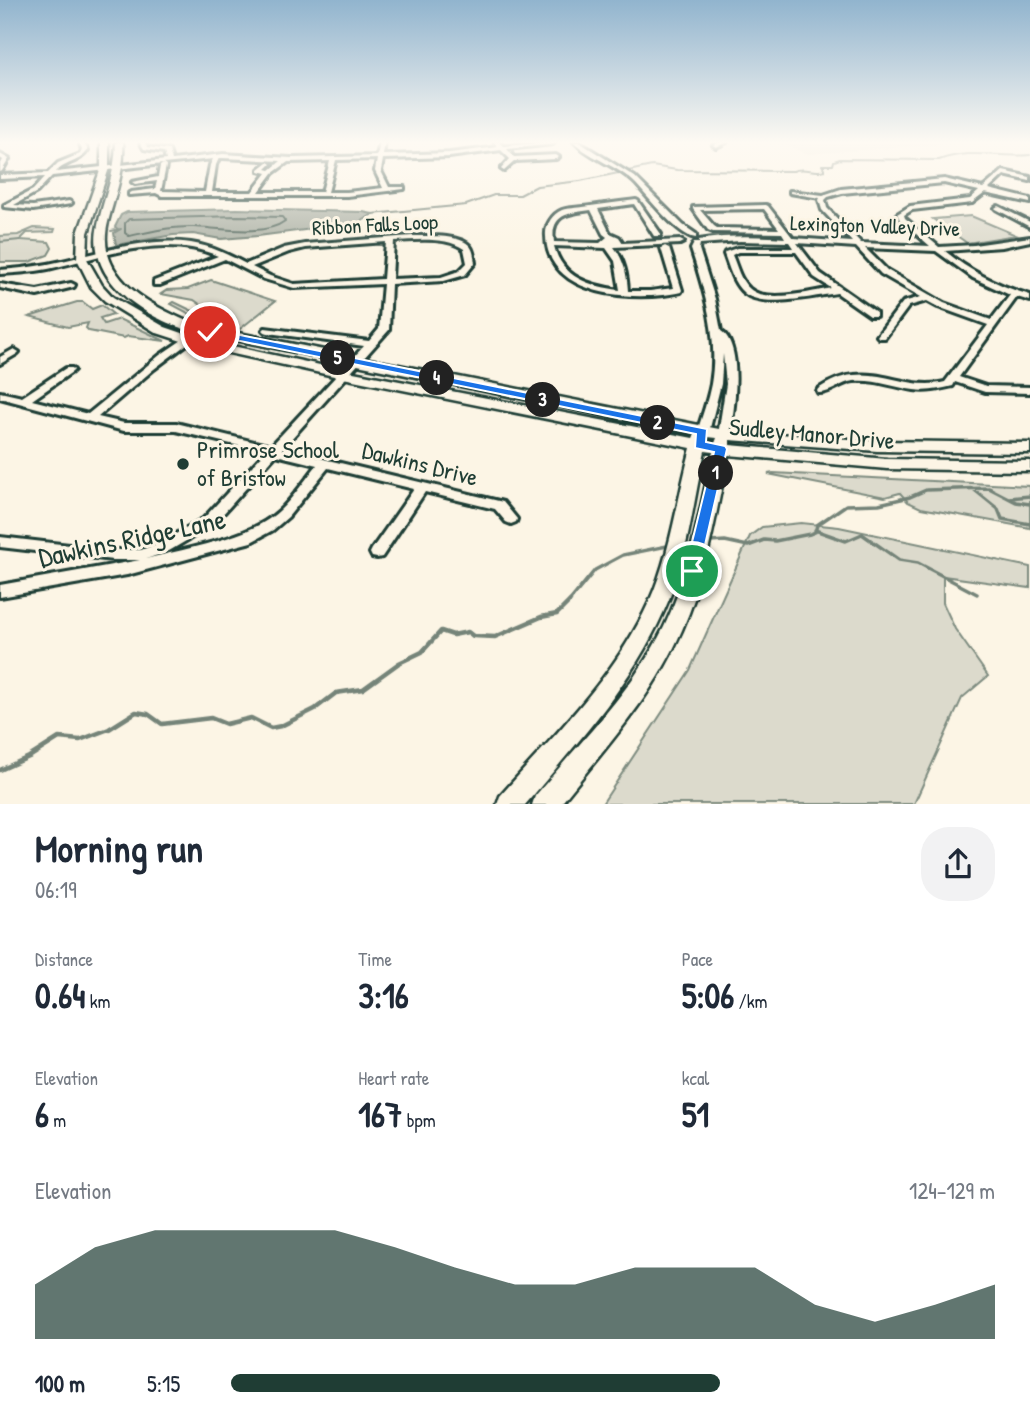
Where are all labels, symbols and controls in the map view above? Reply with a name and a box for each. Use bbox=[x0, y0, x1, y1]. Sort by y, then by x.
street label: Ribbon Falls Loop bbox=[311, 207, 439, 242]
street label: Lexington Valley Drive bbox=[790, 208, 960, 243]
pin bbox=[180, 302, 240, 362]
icon: check bbox=[191, 313, 229, 351]
pin: 5 bbox=[320, 340, 356, 376]
text: 5 bbox=[333, 344, 342, 370]
pin: 4 bbox=[420, 360, 454, 396]
text: 4 bbox=[433, 364, 440, 390]
pin: 3 bbox=[526, 382, 560, 418]
text: 3 bbox=[538, 386, 547, 412]
pin: 2 bbox=[640, 406, 676, 440]
text: 2 bbox=[653, 409, 662, 435]
street label: Sudley Manor Drive bbox=[728, 410, 896, 456]
place label: Primrose School of Bristow bbox=[197, 433, 339, 493]
street label: Dawkins Drive bbox=[359, 433, 482, 493]
marker: Primrose School of Bristow bbox=[175, 456, 191, 472]
pin: 1 bbox=[698, 456, 734, 490]
text: 1 bbox=[712, 459, 719, 485]
street label: Dawkins Ridge Lane bbox=[35, 500, 229, 576]
pin bbox=[662, 541, 722, 601]
icon: arrive bbox=[673, 552, 711, 590]
text: Morning run bbox=[35, 822, 203, 874]
button: share bbox=[921, 827, 995, 901]
text: 06:19 bbox=[35, 874, 77, 905]
text: Distance bbox=[35, 946, 93, 972]
text: Time bbox=[358, 946, 392, 972]
text: Pace bbox=[682, 946, 713, 972]
text: 0.64 bbox=[35, 972, 85, 1019]
text: 3:16 bbox=[358, 972, 409, 1019]
text: 5:06 bbox=[682, 972, 734, 1019]
text: km bbox=[85, 988, 110, 1014]
text: /km bbox=[734, 988, 767, 1014]
text: Elevation bbox=[35, 1065, 98, 1091]
text: Heart rate bbox=[358, 1065, 429, 1091]
text: kcal bbox=[682, 1065, 709, 1091]
text: 6 bbox=[35, 1091, 49, 1138]
text: 167 bbox=[358, 1091, 402, 1138]
text: 51 bbox=[682, 1091, 709, 1138]
text: m bbox=[49, 1107, 66, 1133]
text: bpm bbox=[402, 1107, 436, 1133]
text: Elevation bbox=[35, 1175, 111, 1206]
text: 124–129 m bbox=[909, 1175, 995, 1206]
text: 100 m bbox=[35, 1368, 85, 1399]
text: 5:15 bbox=[147, 1368, 180, 1399]

